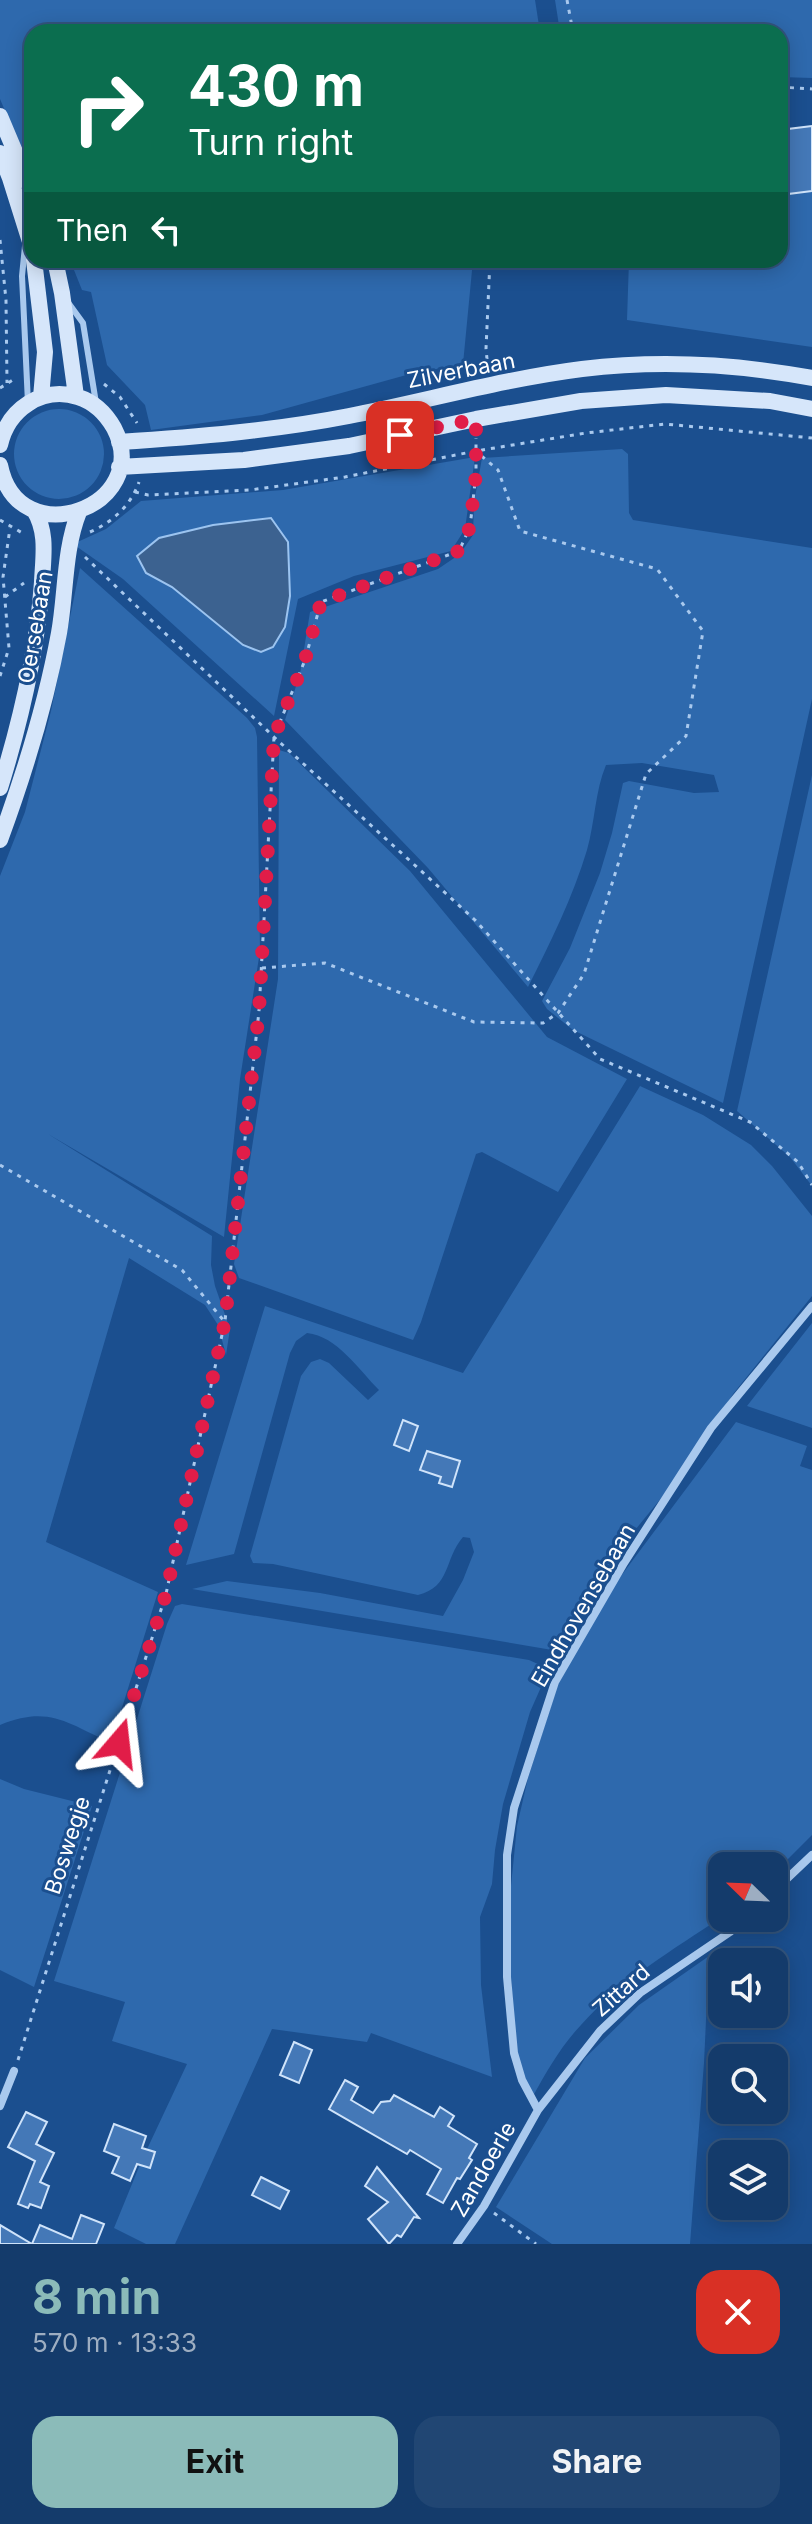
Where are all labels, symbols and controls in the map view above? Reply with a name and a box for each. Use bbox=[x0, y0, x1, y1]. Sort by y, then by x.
text: 430 m bbox=[188, 52, 364, 120]
icon: right bbox=[56, 56, 160, 160]
text: Turn right bbox=[188, 120, 353, 164]
icon: left bbox=[144, 208, 188, 252]
text: Then bbox=[56, 212, 128, 248]
street label: Zilverbaan bbox=[405, 347, 517, 393]
pin bbox=[366, 401, 434, 469]
icon: arrive bbox=[378, 413, 422, 457]
street label: Oersebaan bbox=[12, 569, 58, 685]
street label: Eindhovensebaan bbox=[526, 1519, 640, 1691]
position arrow bbox=[77, 1701, 161, 1785]
street label: Boswegje bbox=[39, 1793, 95, 1897]
north arrow bbox=[708, 1852, 788, 1932]
map controls bbox=[708, 1852, 788, 2220]
button: sound bbox=[708, 1948, 788, 2028]
street label: Zittard bbox=[587, 1958, 655, 2022]
button: search bbox=[708, 2044, 788, 2124]
street label: Zandoerle bbox=[445, 2117, 521, 2221]
button: layers bbox=[708, 2140, 788, 2220]
text: 8 min bbox=[32, 2267, 161, 2326]
button: close bbox=[696, 2270, 780, 2354]
text: 570 m · 13:33 bbox=[32, 2327, 197, 2358]
button: Exit bbox=[32, 2416, 398, 2508]
button: Share bbox=[414, 2416, 780, 2508]

